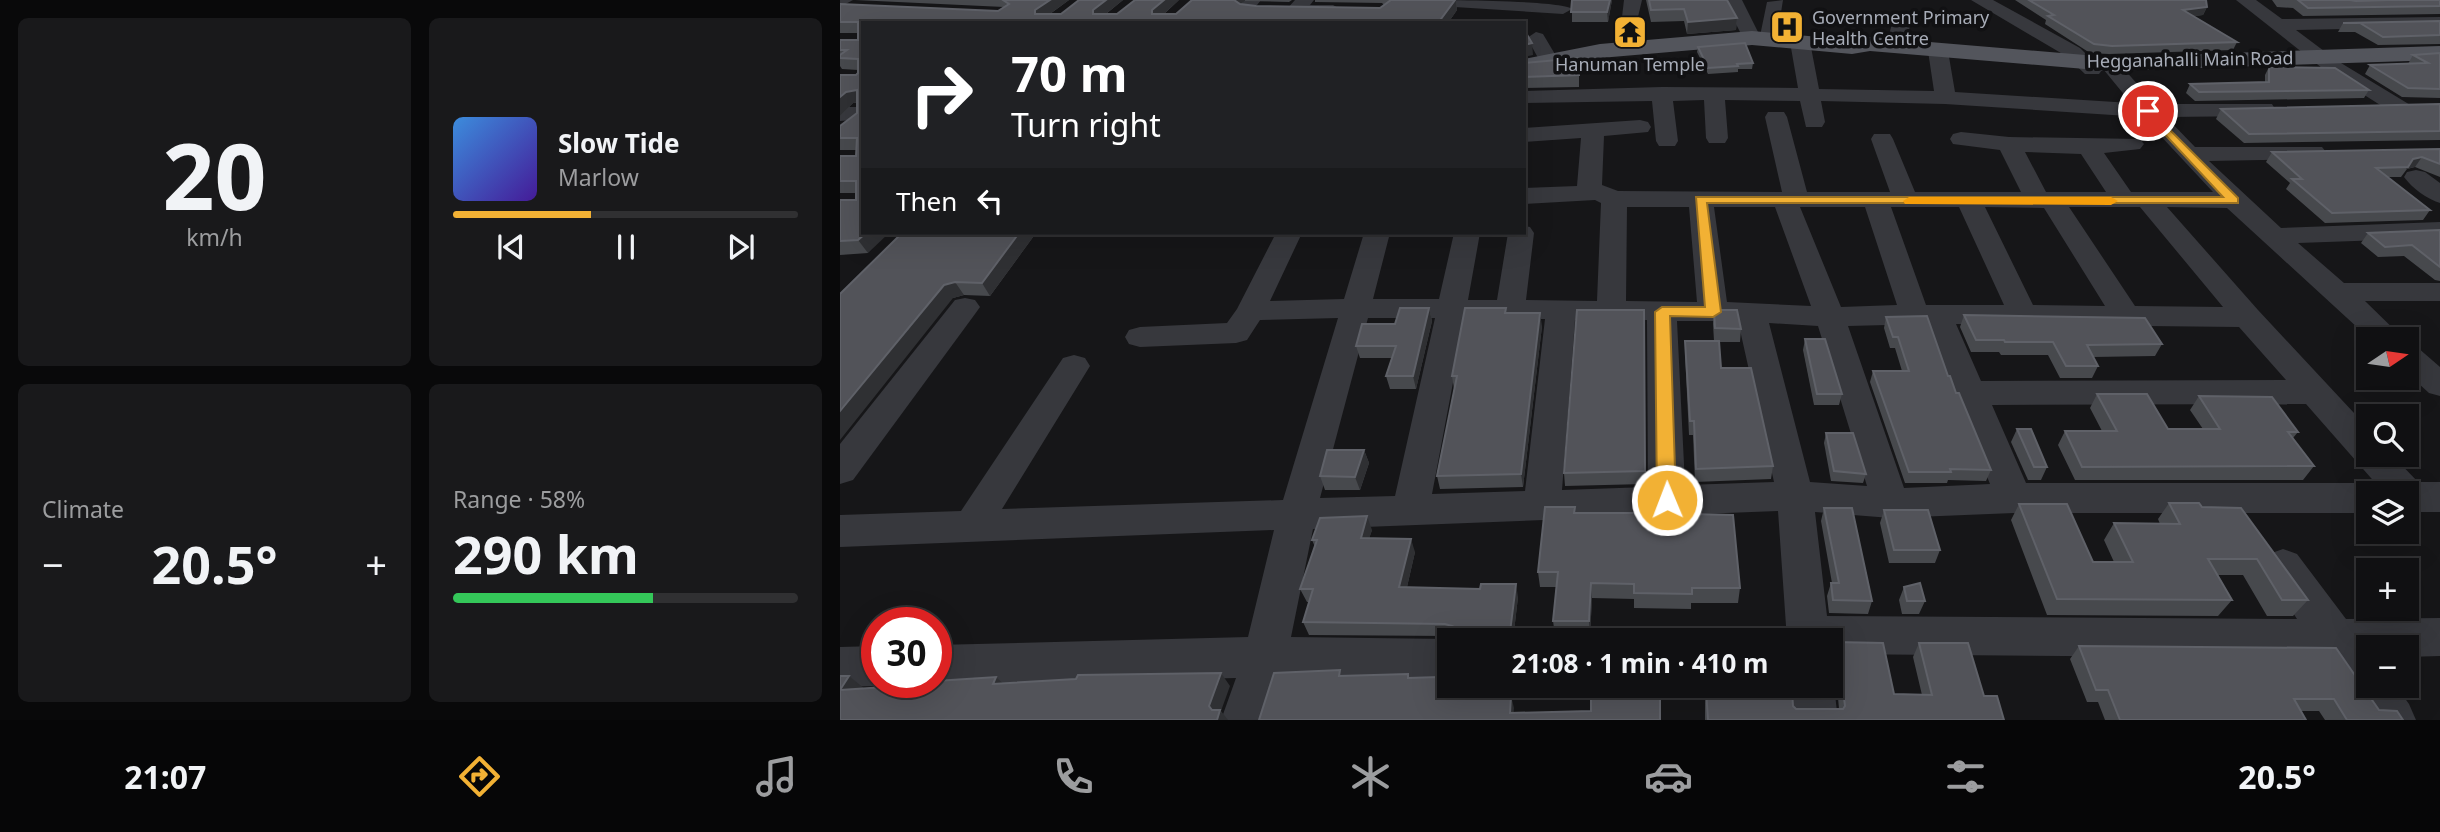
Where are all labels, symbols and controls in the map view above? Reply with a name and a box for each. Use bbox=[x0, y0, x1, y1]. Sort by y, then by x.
place label: Government Primary Health Centre bbox=[1812, 5, 1990, 50]
hospital icon: Government Primary Health Centre bbox=[1768, 8, 1806, 46]
temple icon: Hanuman Temple bbox=[1611, 13, 1649, 51]
text: 70 m bbox=[1011, 40, 1128, 106]
street label: Hegganahalli Main Road bbox=[2086, 45, 2294, 73]
icon: right bbox=[896, 49, 987, 140]
place label: Hanuman Temple bbox=[1555, 52, 1705, 76]
pin bbox=[2118, 81, 2178, 141]
icon: arrive bbox=[2129, 92, 2167, 130]
text: Turn right bbox=[1011, 103, 1161, 146]
text: 20 bbox=[162, 113, 267, 237]
text: Slow Tide bbox=[558, 125, 680, 161]
text: Marlow bbox=[558, 161, 639, 193]
icon: left bbox=[971, 182, 1009, 220]
text: Then bbox=[896, 183, 957, 219]
text: km/h bbox=[186, 221, 243, 253]
icon: previous bbox=[492, 228, 530, 266]
icon: pause bbox=[607, 228, 645, 266]
icon: next bbox=[722, 228, 760, 266]
north arrow bbox=[2356, 327, 2418, 390]
map controls bbox=[2356, 327, 2419, 698]
button: search bbox=[2356, 404, 2419, 467]
position arrow bbox=[1630, 463, 1704, 537]
button: layers bbox=[2356, 481, 2419, 544]
text: Range · 58% bbox=[453, 483, 585, 515]
text: Climate bbox=[42, 493, 124, 525]
text: 290 km bbox=[453, 518, 639, 589]
text: 20.5° bbox=[152, 528, 277, 599]
text: − bbox=[42, 538, 64, 590]
text: + bbox=[365, 538, 387, 590]
button: + bbox=[2356, 558, 2419, 621]
speed limit sign: 30 bbox=[861, 607, 952, 698]
button: − bbox=[2356, 635, 2419, 698]
text: 21:08 · 1 min · 410 m bbox=[1512, 645, 1768, 681]
icon: directions bbox=[455, 752, 504, 801]
icon: music bbox=[752, 752, 801, 801]
icon: phone bbox=[1049, 752, 1098, 801]
icon: climate bbox=[1346, 752, 1395, 801]
icon: car bbox=[1644, 752, 1693, 801]
icon: filters bbox=[1941, 752, 1990, 801]
text: 21:07 bbox=[124, 755, 206, 798]
text: 20.5° bbox=[2238, 755, 2316, 798]

